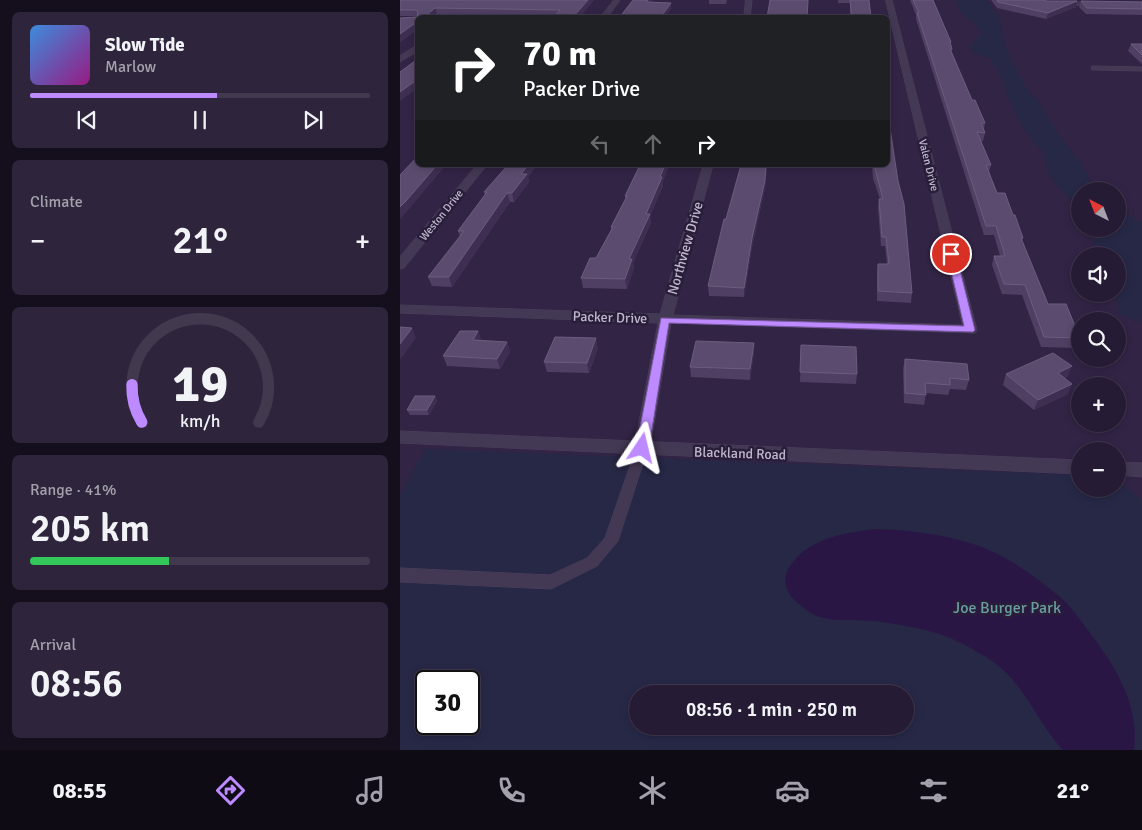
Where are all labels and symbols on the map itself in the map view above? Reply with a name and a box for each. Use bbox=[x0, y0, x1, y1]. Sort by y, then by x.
street label: Valen Drive bbox=[916, 138, 941, 192]
north arrow bbox=[1071, 182, 1126, 238]
street label: Weston Drive bbox=[417, 187, 466, 243]
street label: Northview Drive bbox=[664, 200, 707, 297]
pin bbox=[930, 233, 972, 275]
street label: Packer Drive bbox=[572, 308, 648, 327]
position arrow bbox=[615, 421, 667, 473]
street label: Blackland Road bbox=[694, 443, 786, 464]
park label: Joe Burger Park bbox=[953, 598, 1061, 618]
speed limit sign: 30 bbox=[415, 670, 480, 735]

